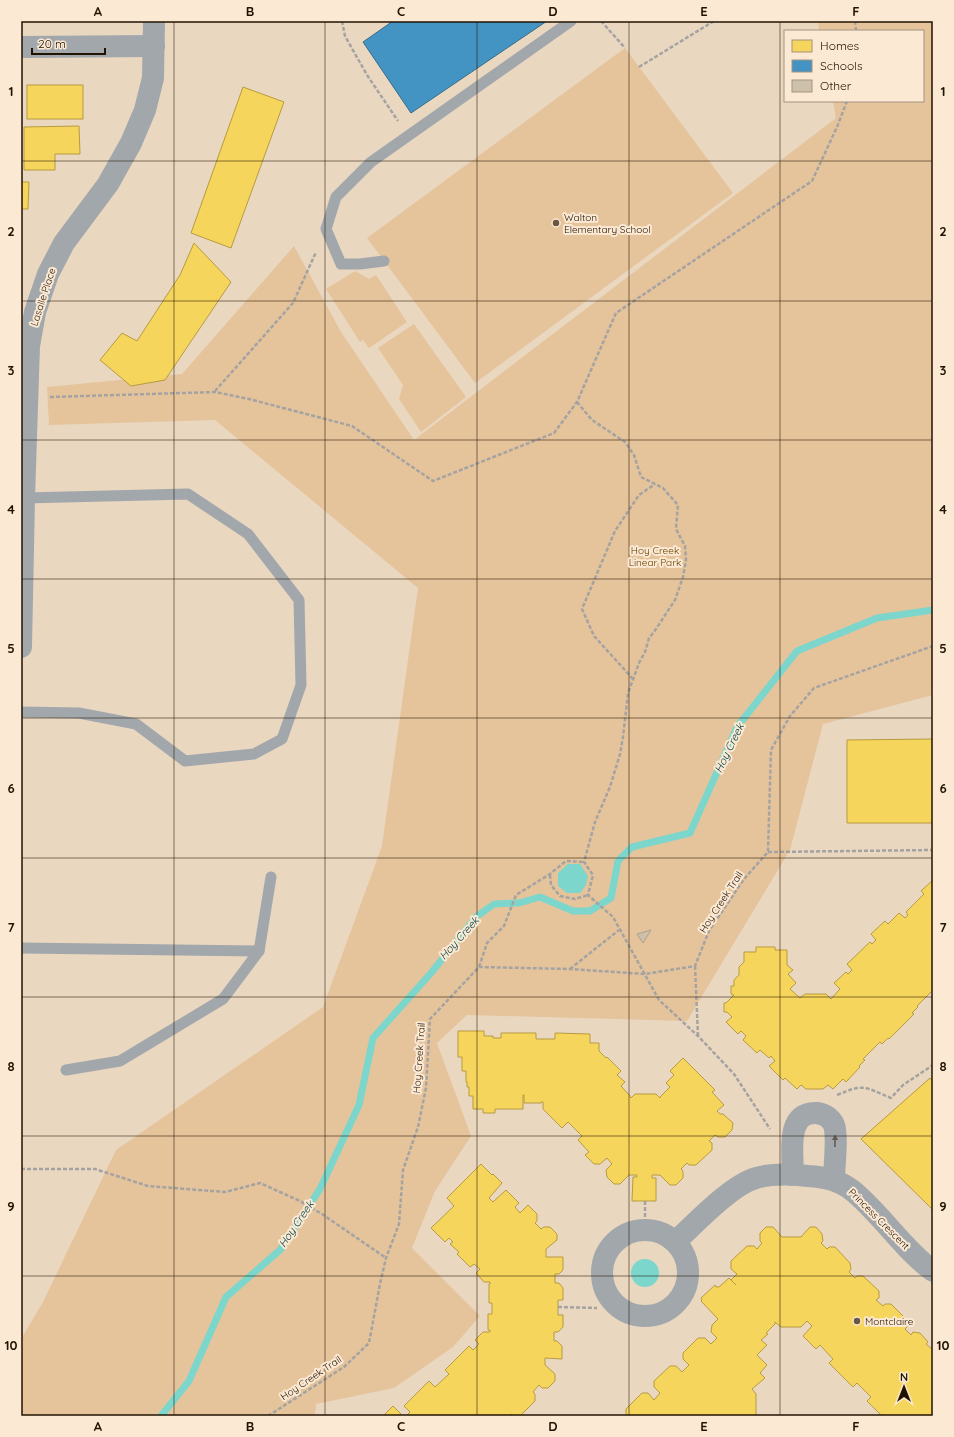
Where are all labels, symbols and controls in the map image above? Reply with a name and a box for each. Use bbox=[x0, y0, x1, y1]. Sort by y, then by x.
text: A bbox=[94, 3, 103, 19]
text: B bbox=[246, 3, 254, 19]
text: C bbox=[397, 3, 405, 19]
text: D bbox=[548, 3, 558, 19]
text: E bbox=[700, 3, 708, 19]
text: F bbox=[852, 3, 860, 19]
scale bar bbox=[32, 30, 105, 56]
legend bbox=[784, 30, 924, 102]
text: 20 m bbox=[38, 36, 66, 51]
text: Homes bbox=[820, 38, 860, 53]
text: Schools bbox=[820, 58, 863, 73]
text: Other bbox=[820, 78, 852, 93]
text: 1 bbox=[8, 83, 14, 99]
text: 1 bbox=[940, 83, 946, 99]
place label: Walton Elementary School bbox=[564, 211, 651, 236]
marker: Walton Elementary School bbox=[551, 218, 561, 228]
text: 2 bbox=[7, 223, 15, 239]
text: 2 bbox=[939, 223, 947, 239]
street label: Lasalle Place bbox=[28, 266, 59, 328]
text: 3 bbox=[8, 362, 15, 378]
text: 3 bbox=[940, 362, 947, 378]
text: 4 bbox=[7, 501, 15, 517]
text: 4 bbox=[939, 501, 947, 517]
park label: Hoy Creek Linear Park bbox=[629, 544, 681, 569]
text: 5 bbox=[7, 640, 15, 656]
text: 5 bbox=[939, 640, 947, 656]
water label: Hoy Creek bbox=[711, 720, 747, 775]
text: 6 bbox=[7, 780, 15, 796]
text: 6 bbox=[939, 780, 947, 796]
street label: Hoy Creek Trail bbox=[696, 869, 746, 935]
water label: Hoy Creek bbox=[436, 913, 483, 962]
text: 7 bbox=[7, 919, 15, 935]
text: 7 bbox=[939, 919, 947, 935]
street label: Hoy Creek Trail bbox=[410, 1022, 428, 1094]
text: 8 bbox=[7, 1058, 15, 1074]
text: 8 bbox=[939, 1058, 947, 1074]
one-way arrow bbox=[832, 1134, 838, 1147]
street label: Princess Crescent bbox=[846, 1186, 913, 1253]
water label: Hoy Creek bbox=[275, 1197, 317, 1250]
text: 9 bbox=[7, 1198, 15, 1214]
text: 9 bbox=[939, 1198, 947, 1214]
place label: Montclaire bbox=[865, 1315, 914, 1328]
marker: Montclaire bbox=[852, 1316, 862, 1326]
text: 10 bbox=[4, 1337, 18, 1353]
text: 10 bbox=[936, 1337, 950, 1353]
street label: Hoy Creek Trail bbox=[278, 1353, 344, 1403]
north arrow bbox=[884, 1367, 924, 1407]
text: N bbox=[900, 1370, 908, 1384]
text: A bbox=[94, 1418, 103, 1434]
text: B bbox=[246, 1418, 254, 1434]
text: C bbox=[397, 1418, 405, 1434]
text: D bbox=[548, 1418, 558, 1434]
text: E bbox=[700, 1418, 708, 1434]
text: F bbox=[852, 1418, 860, 1434]

